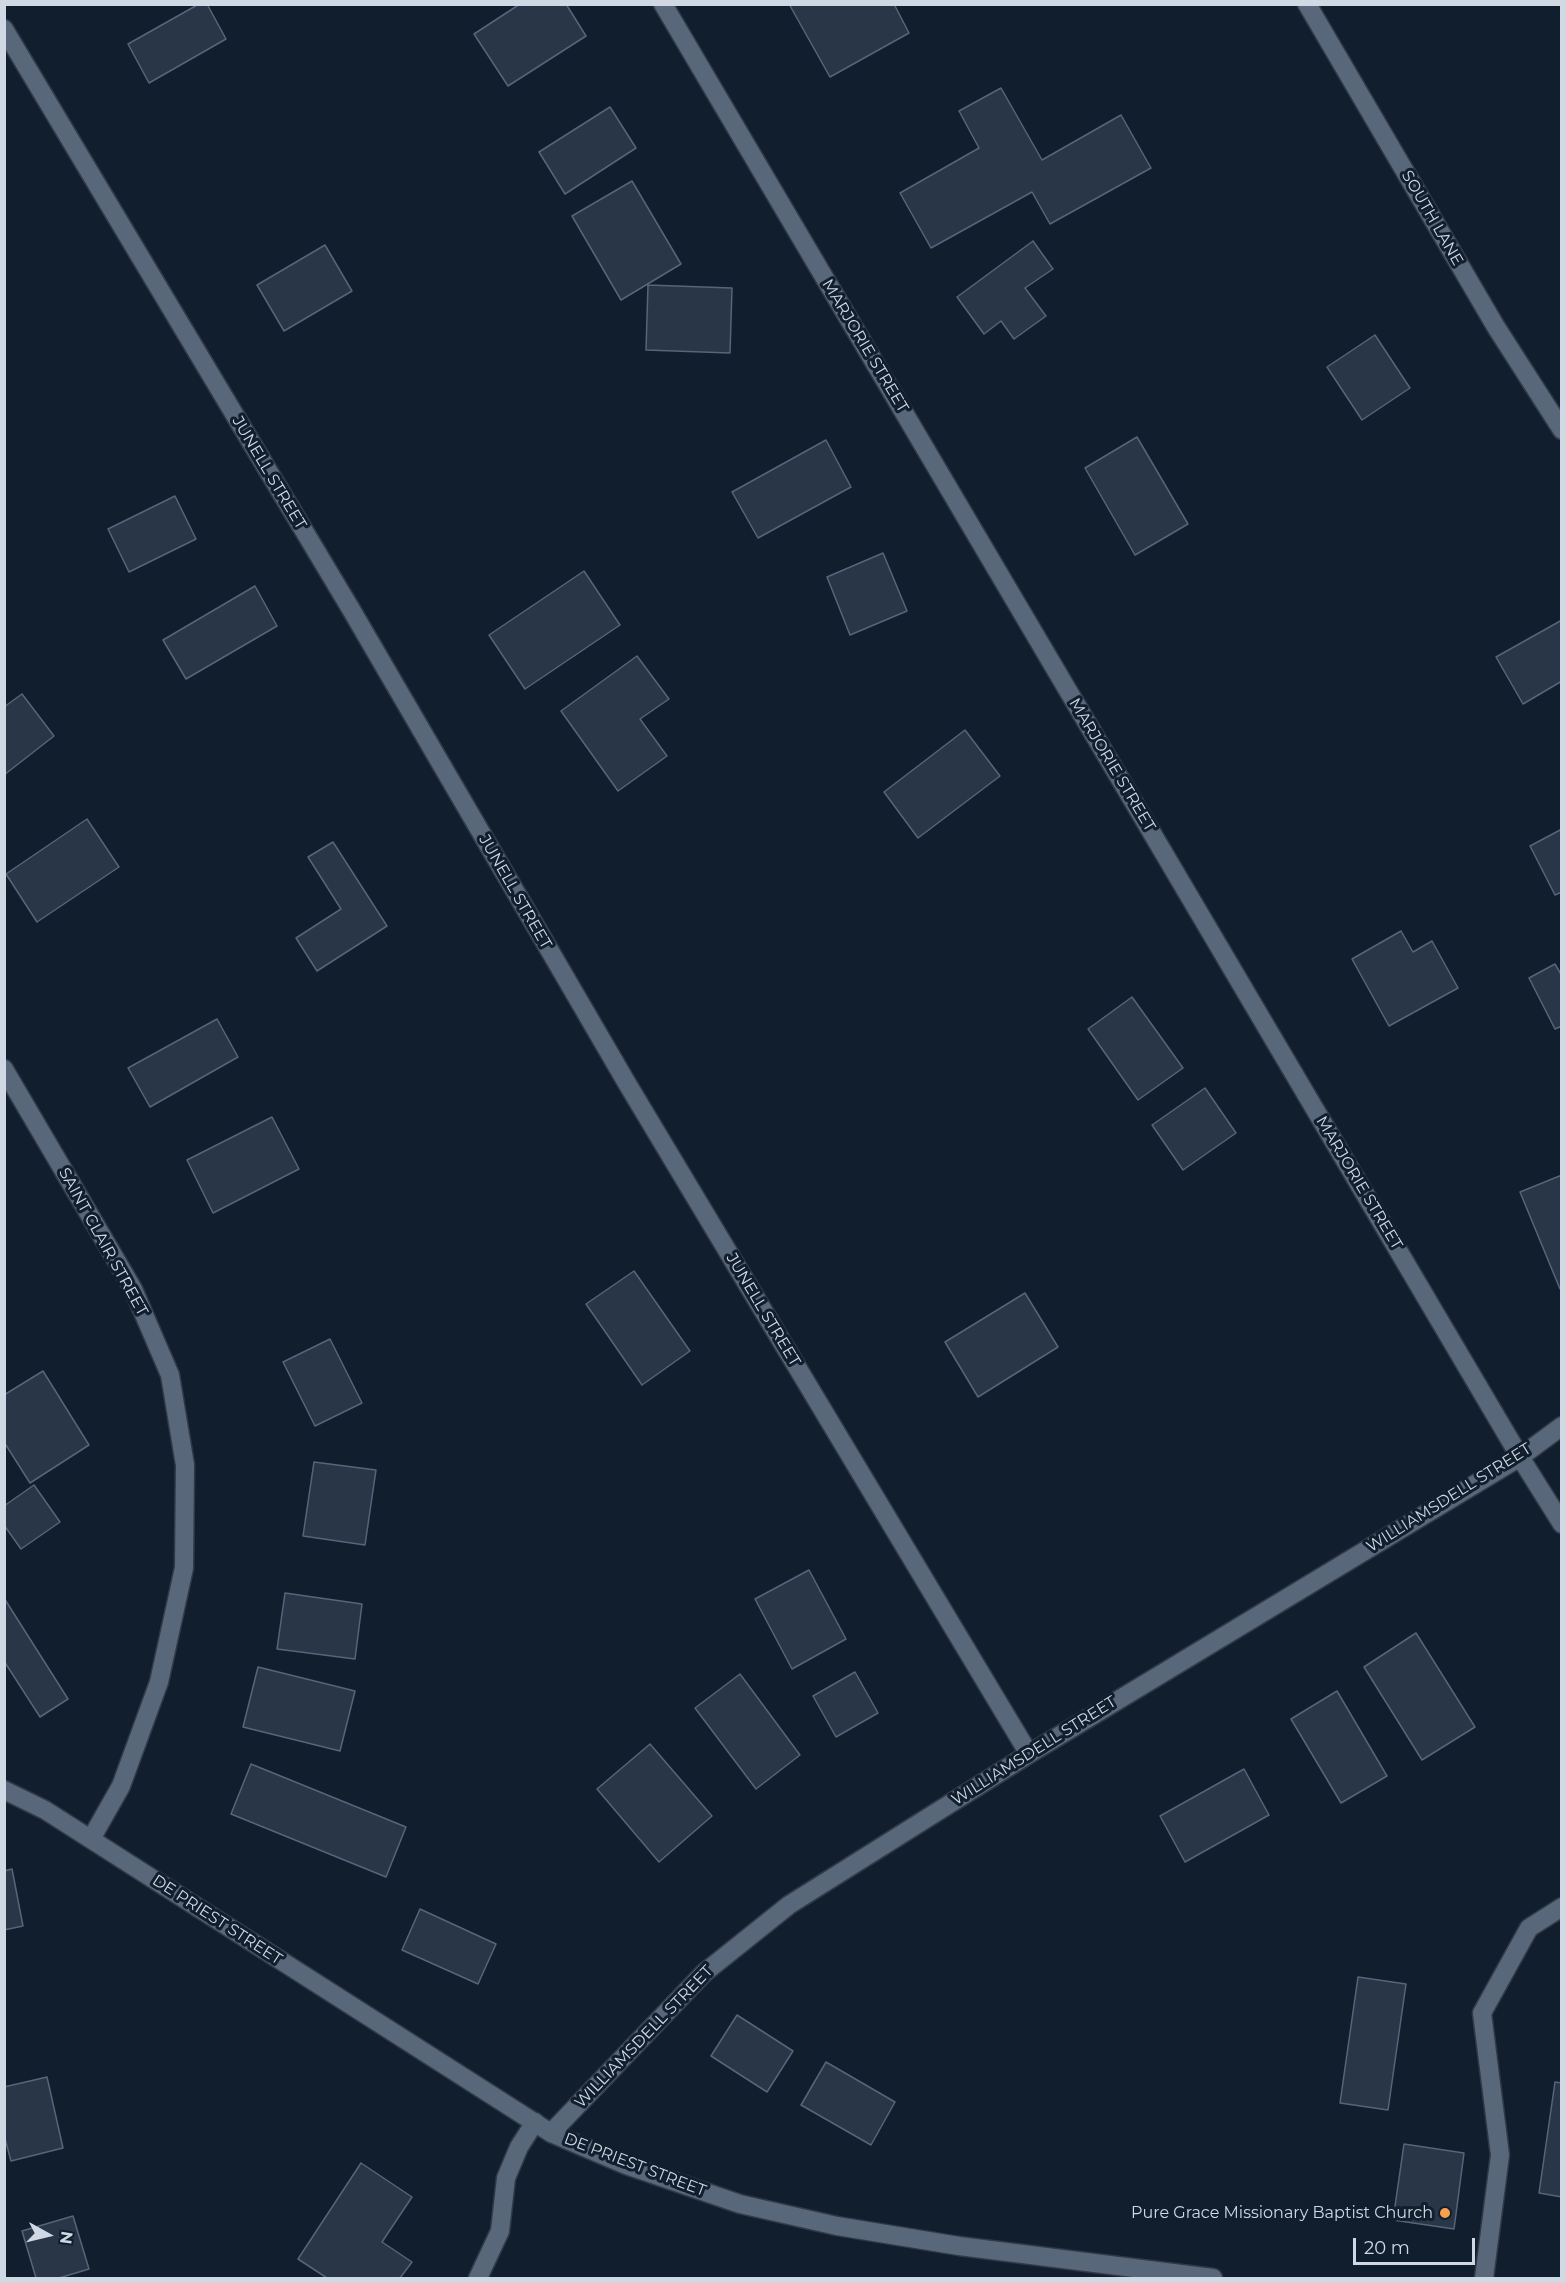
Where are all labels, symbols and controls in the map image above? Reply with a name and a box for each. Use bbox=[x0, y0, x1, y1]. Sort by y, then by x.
street label: SOUTH LANE bbox=[1397, 167, 1467, 269]
street label: MARJORIE STREET bbox=[818, 276, 912, 416]
street label: JUNELL STREET bbox=[228, 413, 310, 533]
street label: MARJORIE STREET bbox=[1065, 695, 1159, 835]
street label: JUNELL STREET bbox=[475, 832, 555, 952]
street label: MARJORIE STREET bbox=[1312, 1113, 1406, 1253]
street label: SAINT CLAIR STREET bbox=[54, 1165, 152, 1319]
street label: JUNELL STREET bbox=[722, 1250, 804, 1370]
street label: WILLIAMSDELL STREET bbox=[1363, 1439, 1535, 1557]
street label: WILLIAMSDELL STREET bbox=[948, 1692, 1120, 1810]
street label: DE PRIEST STREET bbox=[149, 1871, 285, 1969]
street label: WILLIAMSDELL STREET bbox=[571, 1962, 717, 2112]
street label: DE PRIEST STREET bbox=[561, 2129, 709, 2201]
place label: Pure Grace Missionary Baptist Church bbox=[1131, 2203, 1433, 2223]
north arrow bbox=[18, 2205, 78, 2265]
marker: Pure Grace Missionary Baptist Church bbox=[1438, 2206, 1452, 2220]
scale bar bbox=[1356, 2226, 1478, 2264]
text: N bbox=[56, 2230, 77, 2245]
text: 20 m bbox=[1364, 2237, 1410, 2259]

